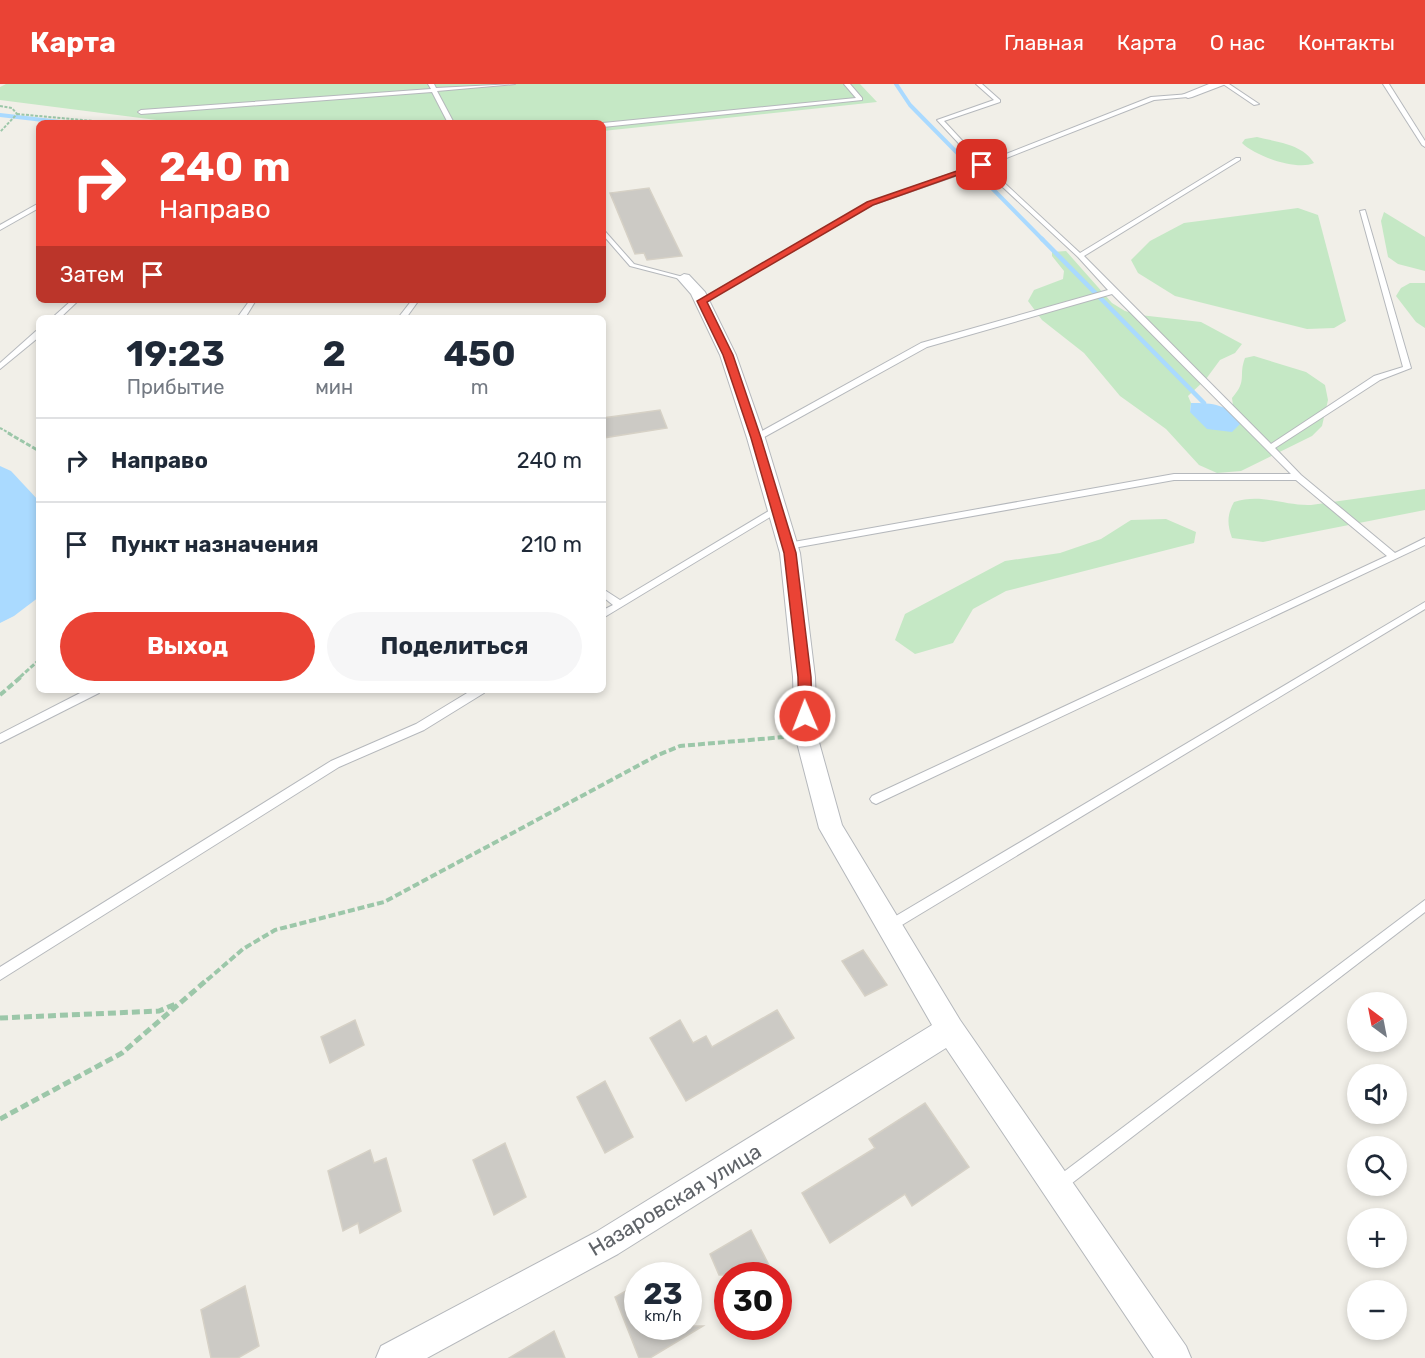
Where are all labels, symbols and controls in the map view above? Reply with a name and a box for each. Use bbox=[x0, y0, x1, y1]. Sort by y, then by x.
text: Карта bbox=[30, 26, 116, 59]
text: Главная bbox=[1004, 30, 1084, 55]
text: Карта bbox=[1117, 30, 1177, 55]
text: О нас bbox=[1210, 30, 1265, 55]
text: Контакты bbox=[1298, 30, 1395, 55]
pin bbox=[956, 139, 1007, 190]
text: 240 m bbox=[159, 142, 291, 192]
icon: right bbox=[60, 144, 138, 222]
icon: arrive bbox=[965, 148, 998, 181]
text: Направо bbox=[159, 193, 271, 225]
icon: arrive bbox=[136, 258, 169, 291]
text: Затем bbox=[60, 261, 124, 288]
text: 19:23 bbox=[126, 332, 225, 375]
text: 2 bbox=[322, 332, 346, 375]
text: 450 bbox=[443, 332, 516, 375]
text: Прибытие bbox=[127, 375, 224, 399]
text: мин bbox=[315, 375, 353, 399]
text: m bbox=[471, 375, 488, 399]
icon: right bbox=[60, 444, 93, 477]
text: Направо bbox=[111, 447, 208, 474]
text: 240 m bbox=[517, 447, 582, 474]
icon: arrive bbox=[60, 528, 93, 561]
text: Пункт назначения bbox=[111, 531, 319, 558]
text: 210 m bbox=[521, 531, 582, 558]
button: Выход bbox=[60, 612, 315, 681]
button: Поделиться bbox=[327, 612, 582, 681]
position arrow bbox=[773, 684, 837, 748]
north arrow bbox=[1347, 992, 1407, 1052]
map controls bbox=[1347, 992, 1407, 1340]
button: sound bbox=[1347, 1064, 1407, 1124]
button: search bbox=[1347, 1136, 1407, 1196]
street label: Назаровская улица bbox=[584, 1138, 765, 1261]
button: + bbox=[1347, 1208, 1407, 1268]
speed limit sign: 30 bbox=[714, 1262, 792, 1340]
text: 23 bbox=[643, 1276, 683, 1312]
button: − bbox=[1347, 1280, 1407, 1340]
text: km/h bbox=[644, 1307, 682, 1325]

